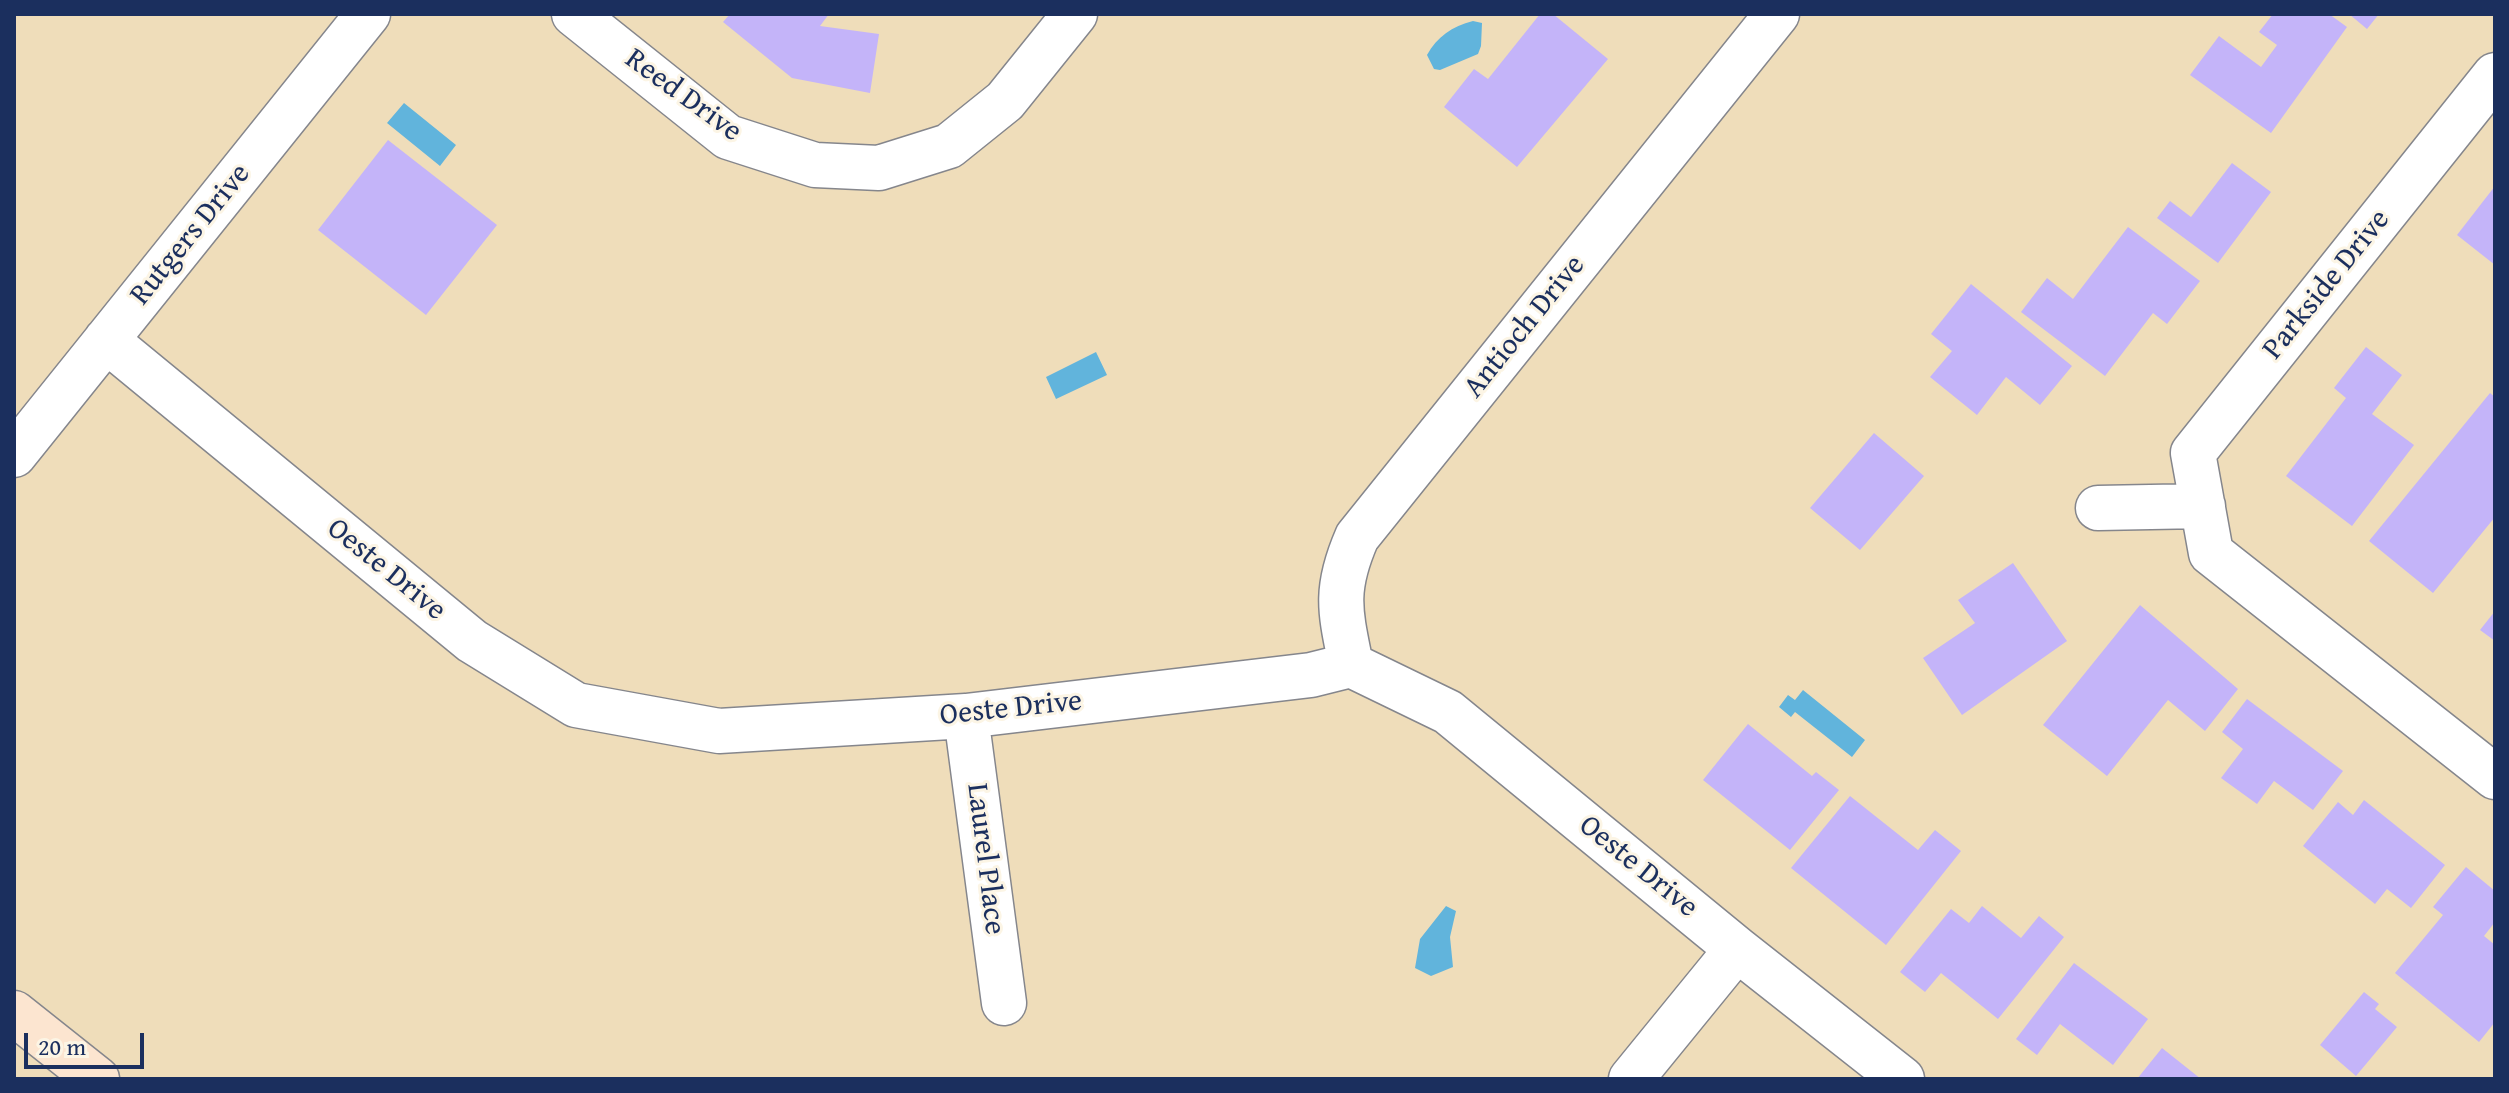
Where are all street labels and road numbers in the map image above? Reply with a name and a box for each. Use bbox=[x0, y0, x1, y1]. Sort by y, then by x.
street label: Reed Drive bbox=[618, 42, 748, 150]
street label: Rutgers Drive bbox=[123, 157, 259, 313]
street label: Parkside Drive bbox=[2256, 203, 2398, 367]
street label: Antioch Drive bbox=[1457, 248, 1593, 406]
street label: Oeste Drive bbox=[319, 511, 453, 629]
street label: Oeste Drive bbox=[938, 684, 1084, 734]
street label: Laurel Place bbox=[958, 781, 1012, 937]
street label: Oeste Drive bbox=[1571, 808, 1705, 926]

